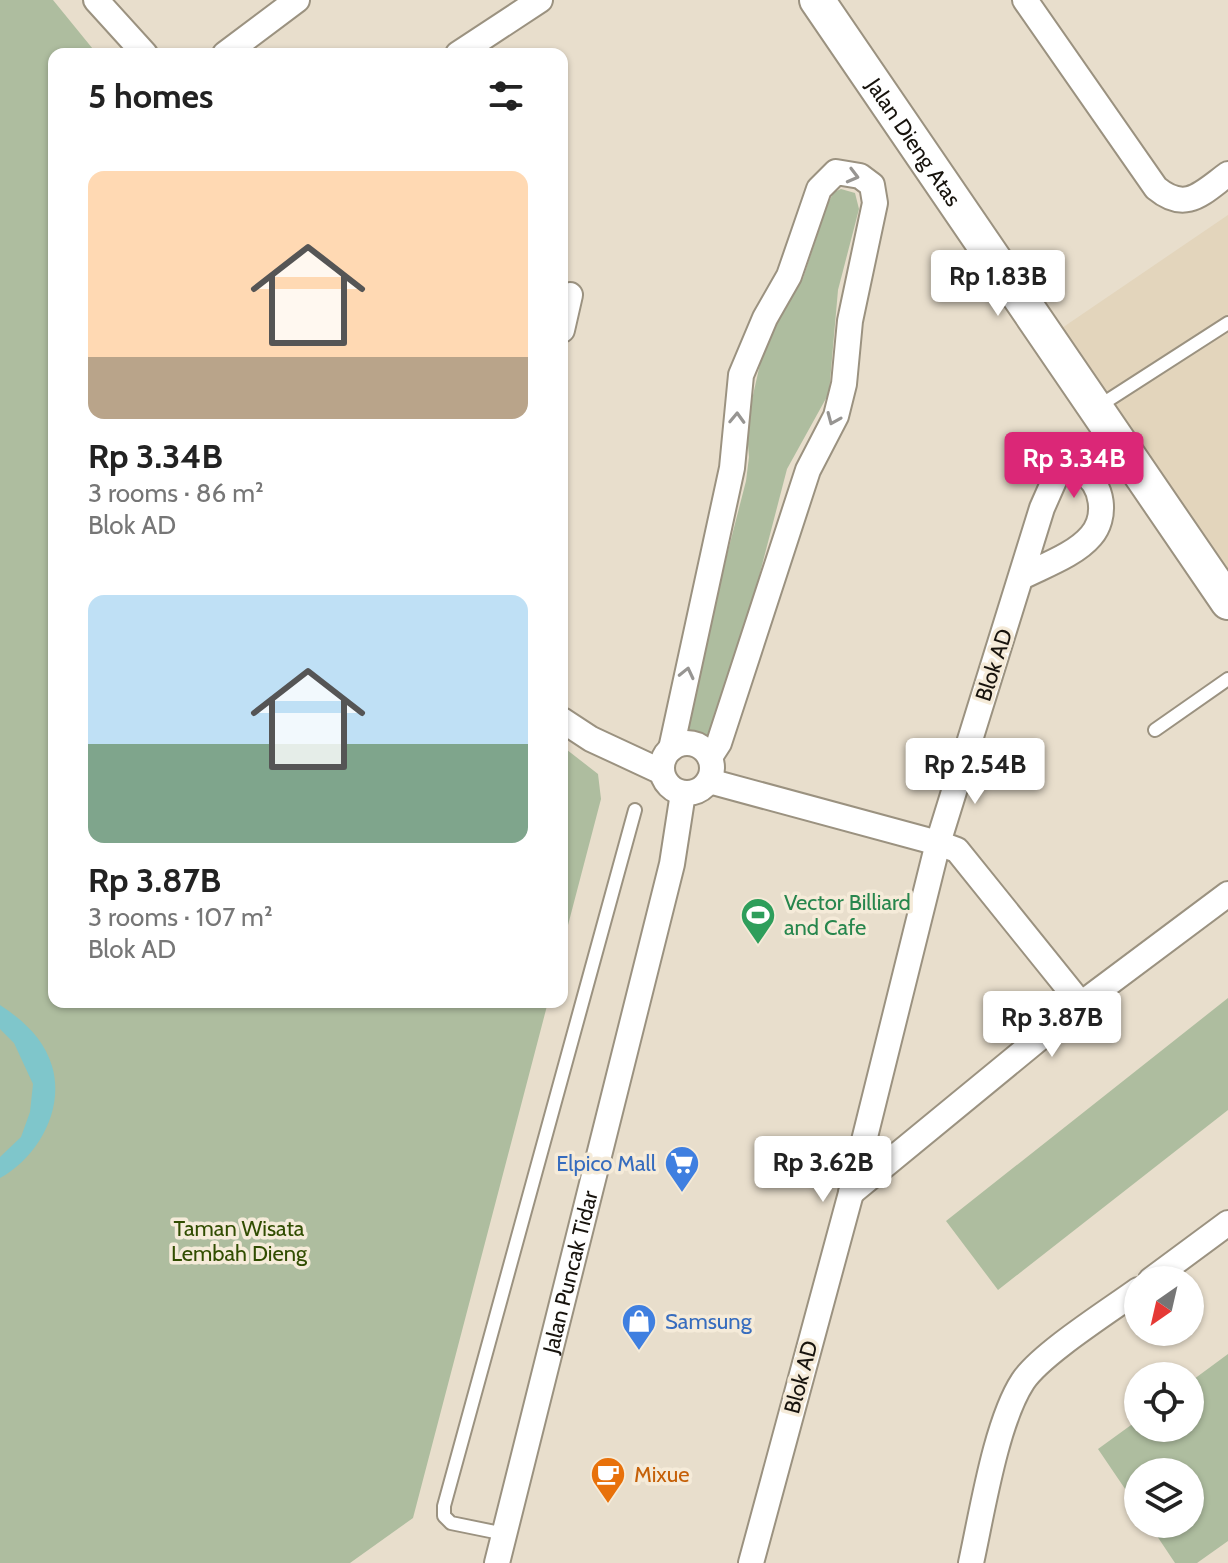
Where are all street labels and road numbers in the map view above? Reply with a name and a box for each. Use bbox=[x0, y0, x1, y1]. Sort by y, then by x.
street label: Jalan Dieng Atas bbox=[860, 72, 967, 211]
street label: Blok AD bbox=[970, 625, 1018, 705]
street label: Jalan Puncak Tidar bbox=[536, 1188, 603, 1357]
street label: Blok AD bbox=[778, 1338, 824, 1416]

